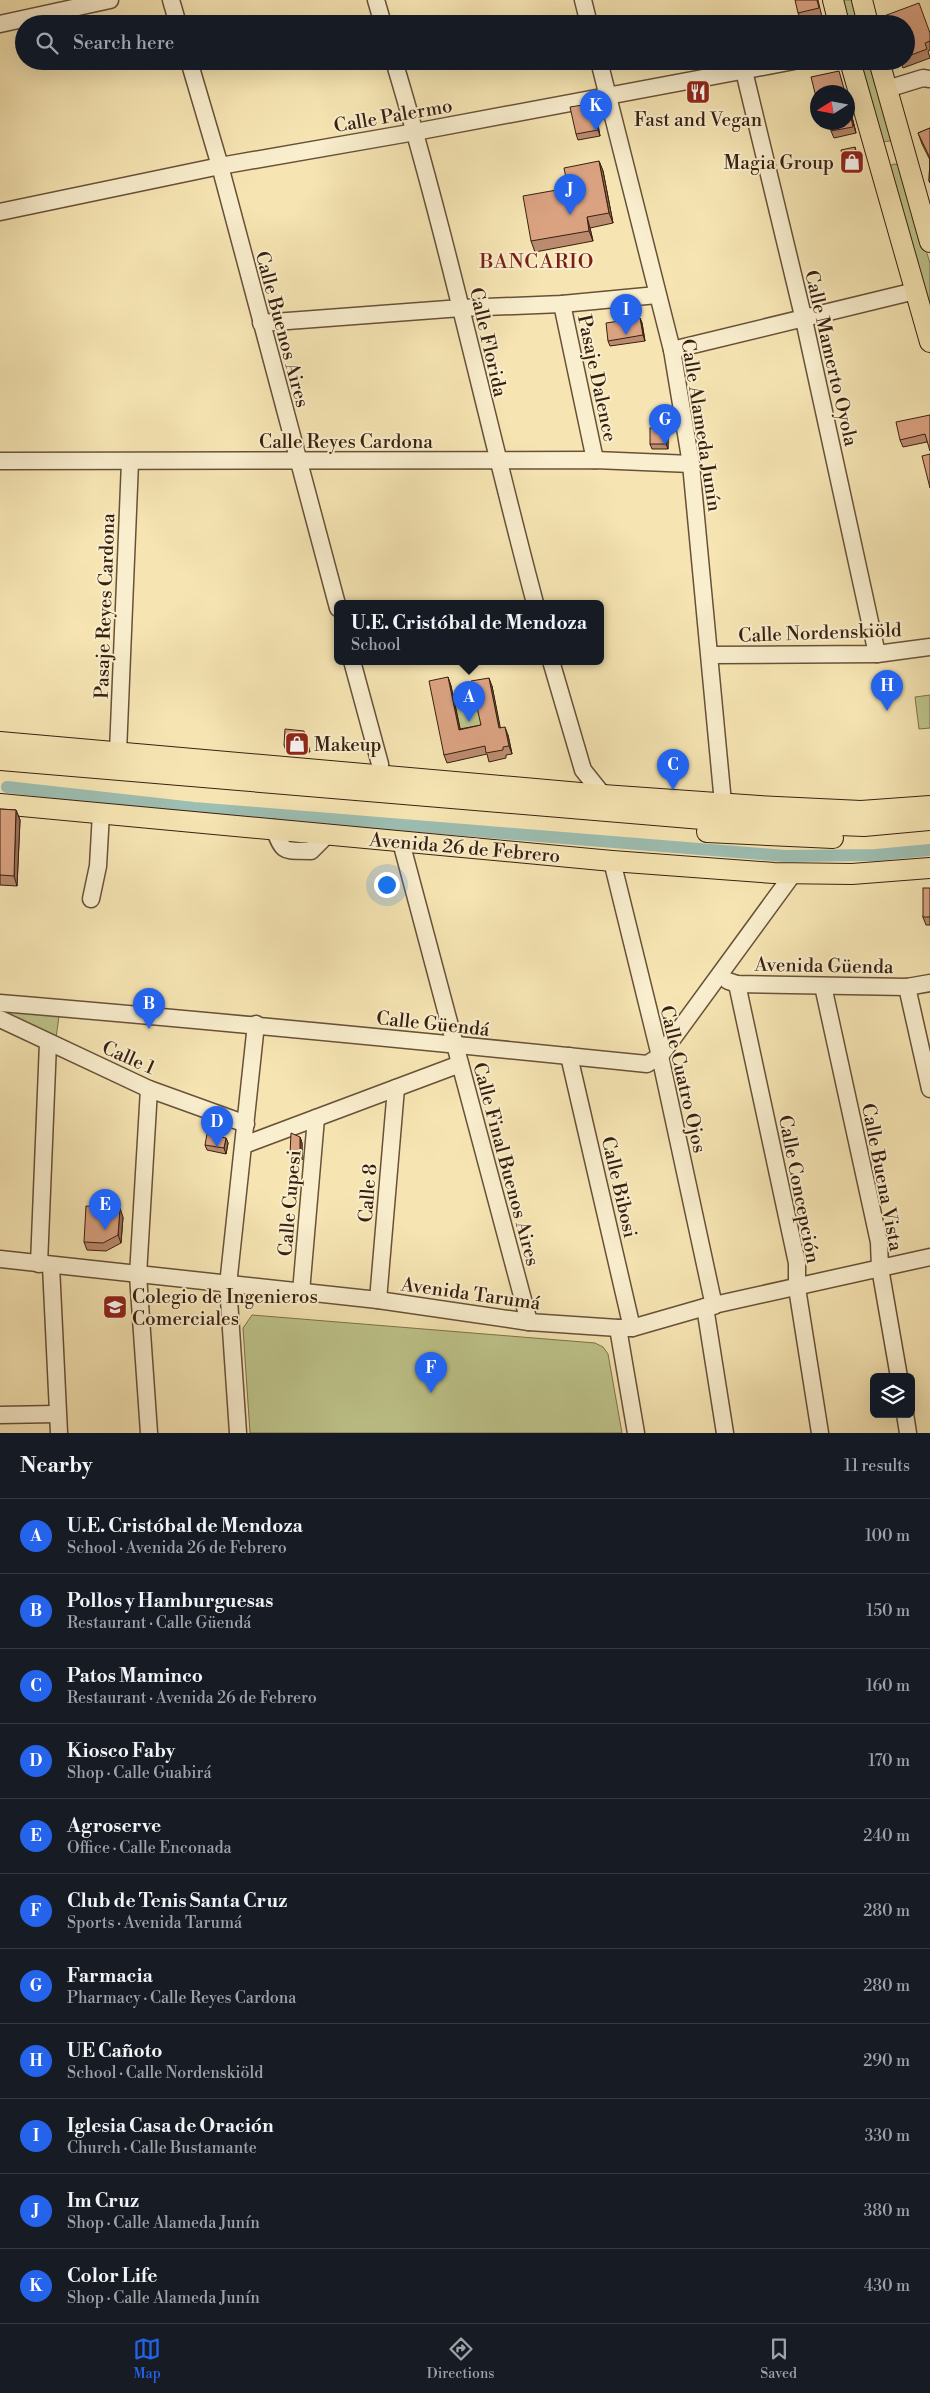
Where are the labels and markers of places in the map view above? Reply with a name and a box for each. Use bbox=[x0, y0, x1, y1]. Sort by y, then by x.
restaurant icon: Fast and Vegan bbox=[685, 79, 711, 105]
pin: K bbox=[580, 90, 612, 131]
place label: Fast and Vegan bbox=[634, 108, 762, 132]
shop icon: Magia Group bbox=[839, 149, 865, 175]
place label: Magia Group bbox=[723, 151, 834, 175]
pin: J bbox=[554, 174, 586, 215]
pin: I bbox=[610, 294, 642, 335]
pin: G bbox=[649, 404, 681, 445]
pin: H bbox=[871, 670, 903, 711]
pin: A bbox=[453, 681, 485, 722]
shop icon: Makeup bbox=[284, 731, 310, 757]
place label: Makeup bbox=[314, 733, 382, 757]
pin: C bbox=[657, 749, 689, 790]
pin: B bbox=[133, 988, 165, 1029]
pin: D bbox=[201, 1106, 233, 1147]
pin: E bbox=[89, 1189, 121, 1230]
place label: Colegio de Ingenieros Comerciales bbox=[132, 1285, 318, 1331]
school or university icon: Colegio de Ingenieros Comerciales bbox=[102, 1294, 128, 1320]
pin: F bbox=[415, 1352, 447, 1393]

